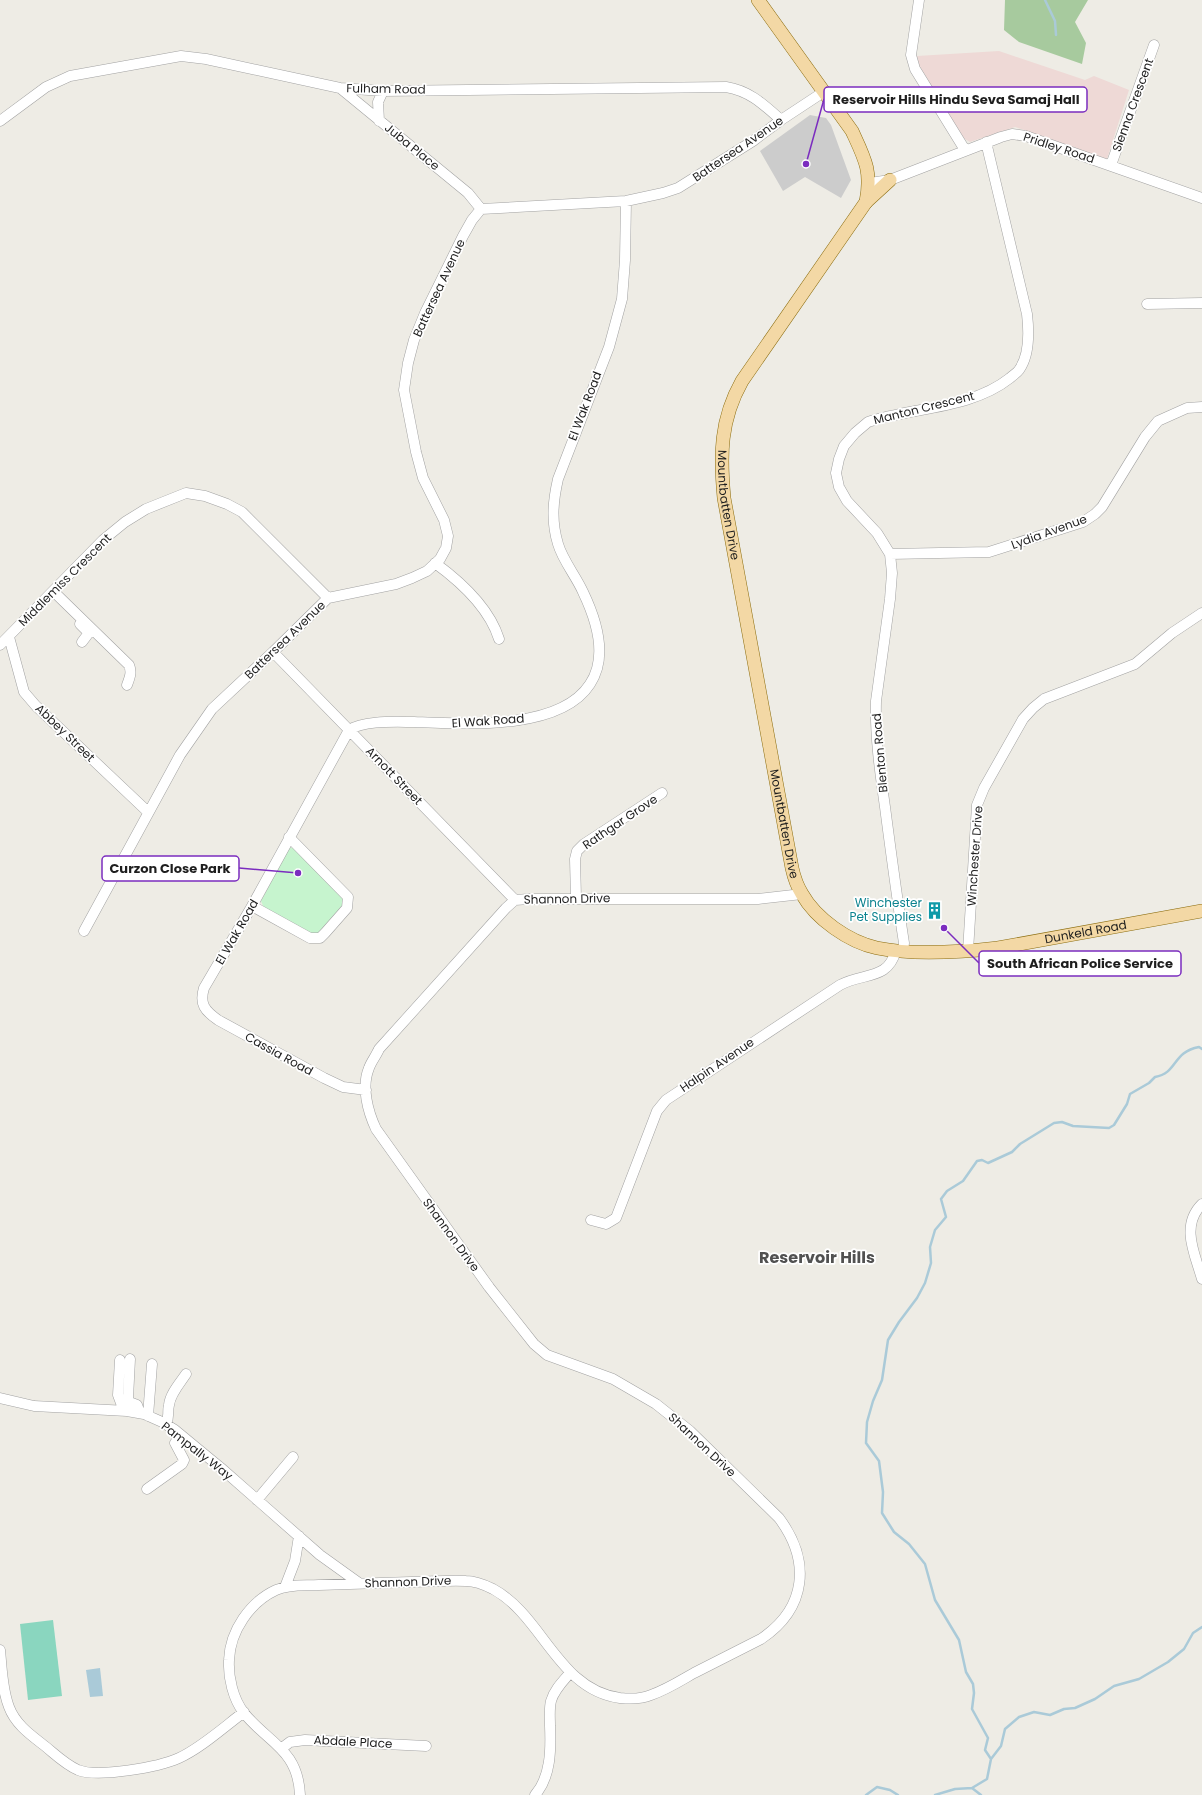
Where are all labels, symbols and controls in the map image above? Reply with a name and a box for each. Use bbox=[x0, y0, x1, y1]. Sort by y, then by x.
street label: Sienna Crescent bbox=[1108, 56, 1157, 154]
street label: Fulham Road bbox=[346, 79, 426, 98]
callout: Reservoir Hills Hindu Seva Samaj Hall bbox=[824, 87, 1087, 112]
text: Reservoir Hills Hindu Seva Samaj Hall bbox=[832, 90, 1080, 109]
street label: Battersea Avenue bbox=[689, 112, 786, 185]
street label: Juba Place bbox=[381, 119, 443, 174]
street label: Pridley Road bbox=[1021, 128, 1097, 167]
street label: Battersea Avenue bbox=[408, 236, 469, 340]
street label: El Wak Road bbox=[564, 369, 606, 443]
street label: Manton Crescent bbox=[872, 387, 976, 428]
street label: Mountbatten Drive bbox=[714, 450, 744, 561]
street label: Lydia Avenue bbox=[1009, 510, 1089, 553]
street label: Middlemiss Crescent bbox=[14, 529, 115, 630]
street label: Battersea Avenue bbox=[241, 597, 329, 683]
street label: Abbey Street bbox=[32, 700, 99, 765]
street label: El Wak Road bbox=[451, 709, 525, 732]
street label: Blenton Road bbox=[868, 713, 891, 793]
street label: Arnott Street bbox=[362, 743, 427, 809]
street label: Mountbatten Drive bbox=[766, 768, 803, 881]
street label: Rathgar Grove bbox=[579, 790, 661, 853]
street label: Winchester Drive bbox=[963, 805, 986, 907]
callout: Curzon Close Park bbox=[102, 856, 239, 881]
text: Curzon Close Park bbox=[109, 859, 231, 878]
street label: Shannon Drive bbox=[523, 889, 611, 908]
place label: Winchester Pet Supplies bbox=[849, 894, 923, 925]
street label: El Wak Road bbox=[211, 896, 262, 967]
building icon: Winchester Pet Supplies bbox=[925, 900, 945, 920]
street label: Dunkeld Road bbox=[1043, 916, 1128, 947]
callout: South African Police Service bbox=[979, 951, 1181, 976]
text: South African Police Service bbox=[987, 954, 1173, 973]
street label: Cassia Road bbox=[242, 1028, 316, 1079]
street label: Halpin Avenue bbox=[676, 1033, 757, 1096]
street label: Shannon Drive bbox=[419, 1195, 484, 1275]
district label: Reservoir Hills bbox=[759, 1246, 875, 1269]
street label: Shannon Drive bbox=[665, 1409, 740, 1480]
street label: Pampally Way bbox=[158, 1417, 237, 1484]
street label: Shannon Drive bbox=[364, 1571, 452, 1592]
street label: Abdale Place bbox=[313, 1731, 393, 1752]

